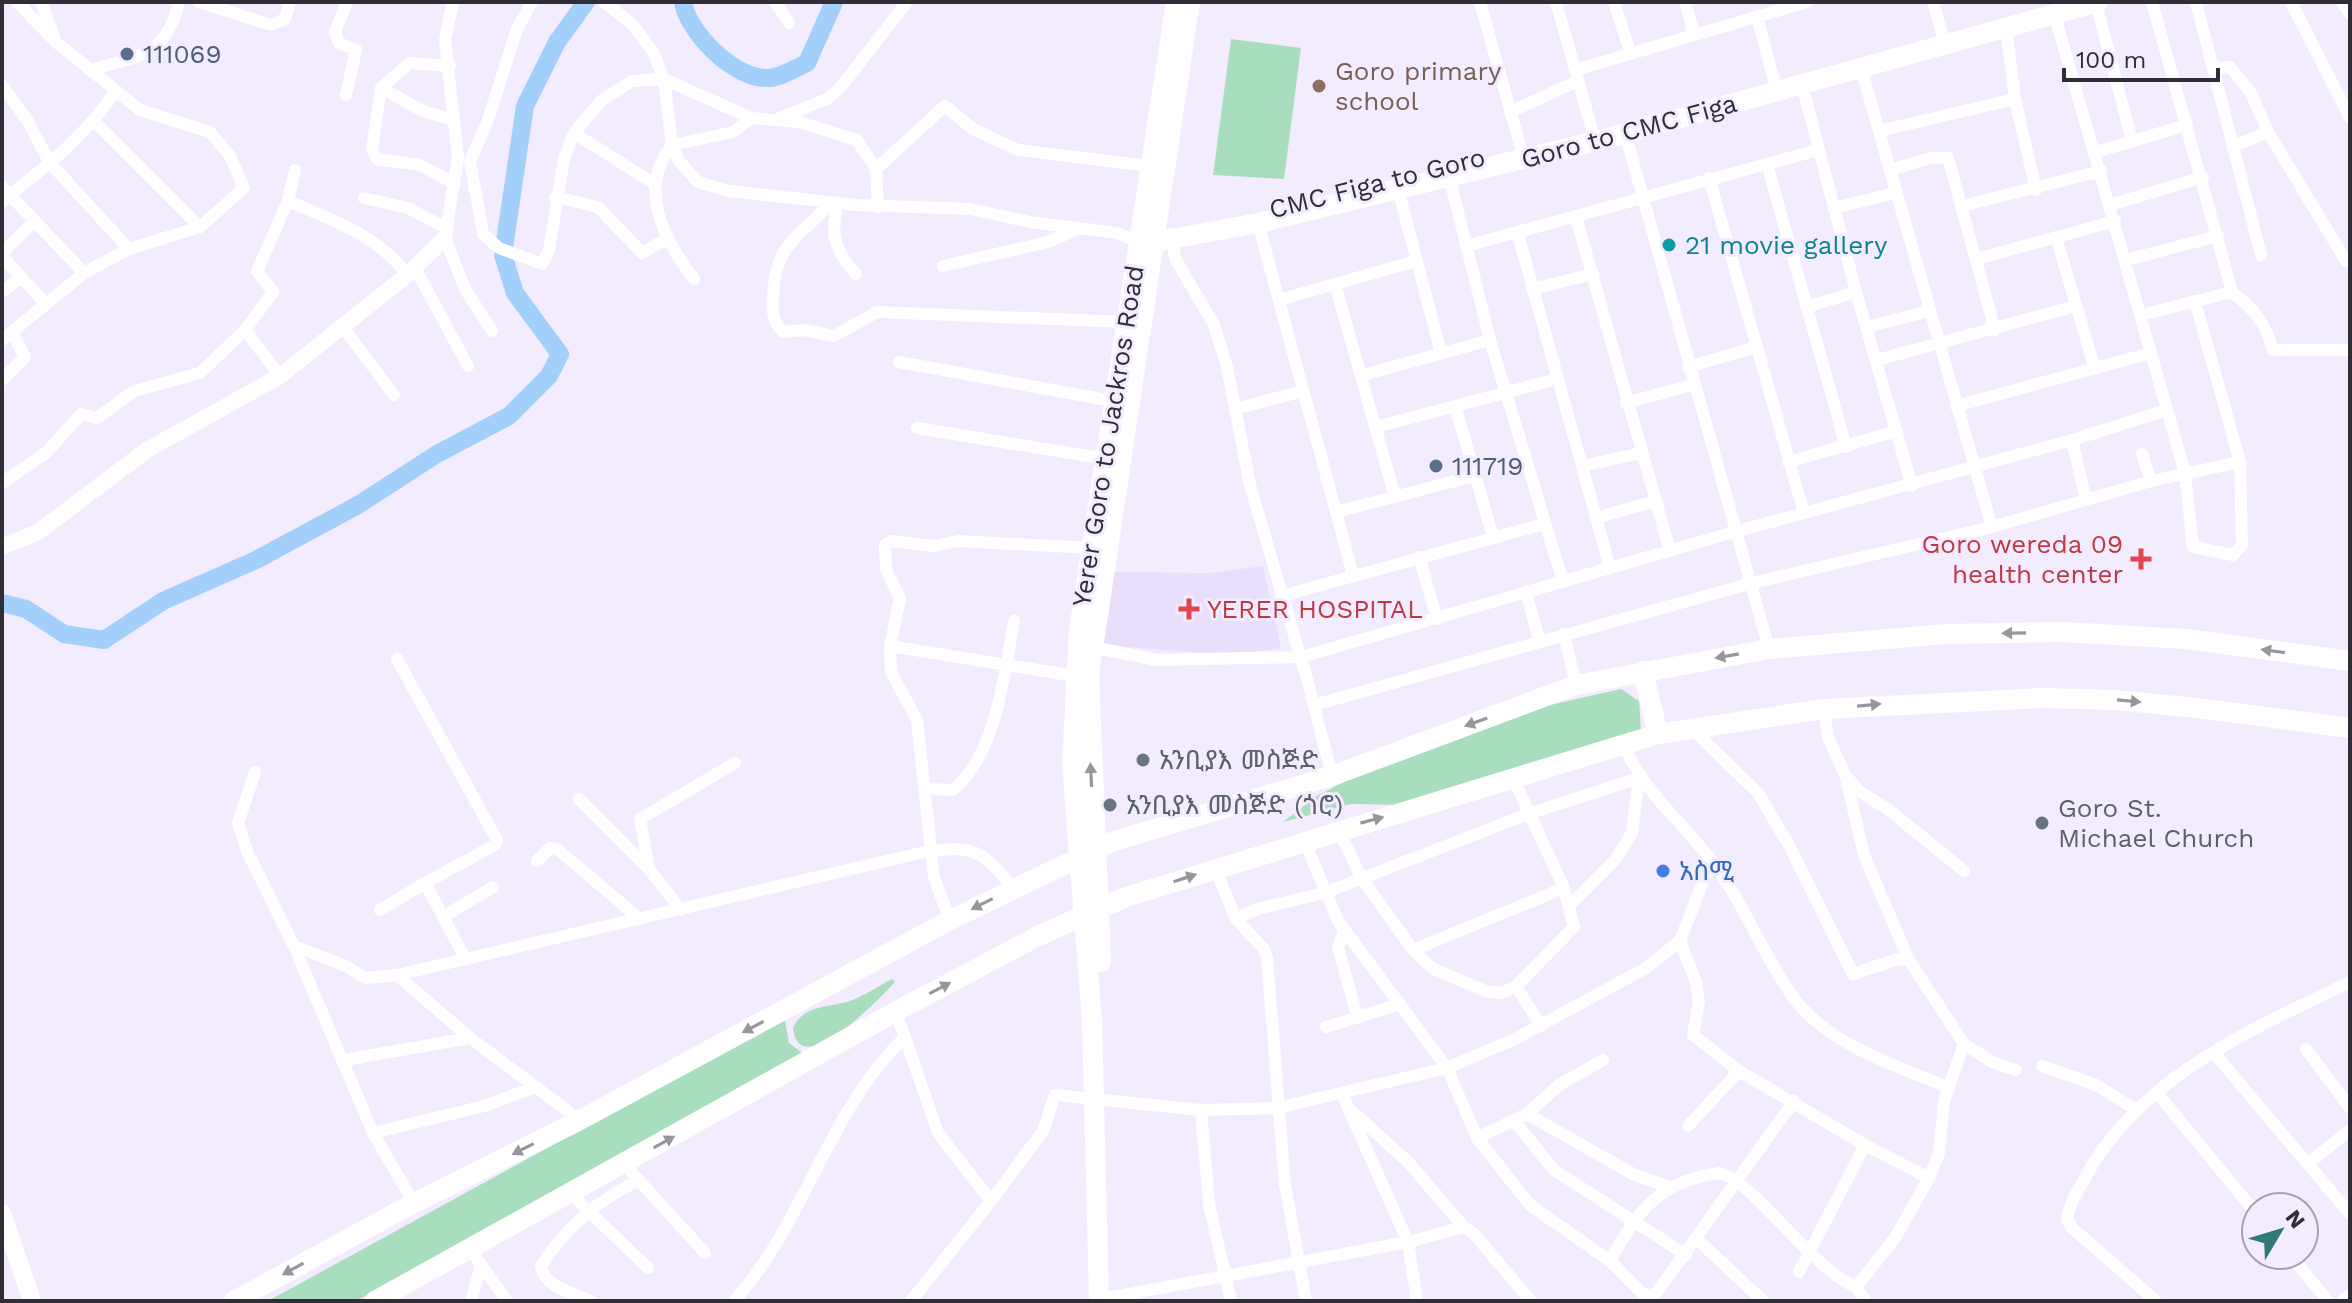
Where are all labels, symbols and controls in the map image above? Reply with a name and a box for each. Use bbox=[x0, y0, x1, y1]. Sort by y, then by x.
scale bar bbox=[2064, 32, 2218, 82]
place label: 111069 bbox=[143, 39, 221, 69]
marker: 111069 bbox=[118, 45, 136, 63]
text: 100 m bbox=[2076, 46, 2146, 74]
place label: Goro primary school bbox=[1335, 56, 1502, 116]
marker: Goro primary school bbox=[1310, 77, 1328, 95]
street label: Goro to CMC Figa bbox=[1518, 88, 1740, 174]
street label: CMC Figa to Goro bbox=[1266, 142, 1488, 224]
place label: 21 movie gallery bbox=[1685, 230, 1888, 260]
marker: 21 movie gallery bbox=[1660, 236, 1678, 254]
street label: Yerer Goro to Jackros Road bbox=[1066, 263, 1150, 609]
place label: 111719 bbox=[1452, 451, 1523, 481]
marker: 111719 bbox=[1427, 457, 1445, 475]
place label: Goro wereda 09 health center bbox=[1921, 529, 2123, 589]
marker: Goro wereda 09 health center bbox=[2130, 548, 2152, 570]
place label: YERER HOSPITAL bbox=[1207, 594, 1423, 624]
marker: YERER HOSPITAL bbox=[1178, 598, 1200, 620]
one-way arrow bbox=[2001, 626, 2026, 639]
one-way arrow bbox=[2260, 644, 2285, 657]
one-way arrow bbox=[1714, 650, 1739, 662]
one-way arrow bbox=[2117, 695, 2142, 708]
one-way arrow bbox=[1857, 698, 1882, 711]
one-way arrow bbox=[1464, 716, 1488, 729]
place label: አንቢያእ መስጅድ bbox=[1159, 745, 1319, 775]
marker: አንቢያእ መስጅድ bbox=[1134, 751, 1152, 769]
one-way arrow bbox=[1085, 762, 1098, 787]
place label: አንቢያእ መስጅድ (ጎሮ) bbox=[1126, 790, 1343, 820]
place label: Goro St. Michael Church bbox=[2058, 793, 2254, 853]
marker: አንቢያእ መስጅድ (ጎሮ) bbox=[1101, 796, 1119, 814]
one-way arrow bbox=[1360, 813, 1384, 826]
marker: Goro St. Michael Church bbox=[2033, 814, 2051, 832]
place label: አስሚ bbox=[1679, 856, 1734, 886]
marker: አስሚ bbox=[1654, 862, 1672, 880]
one-way arrow bbox=[1173, 871, 1197, 883]
one-way arrow bbox=[971, 897, 994, 911]
one-way arrow bbox=[928, 981, 951, 994]
one-way arrow bbox=[742, 1020, 764, 1034]
one-way arrow bbox=[653, 1135, 675, 1149]
one-way arrow bbox=[512, 1142, 535, 1155]
north arrow bbox=[2240, 1191, 2320, 1271]
text: N bbox=[2280, 1205, 2310, 1233]
one-way arrow bbox=[281, 1262, 304, 1276]

